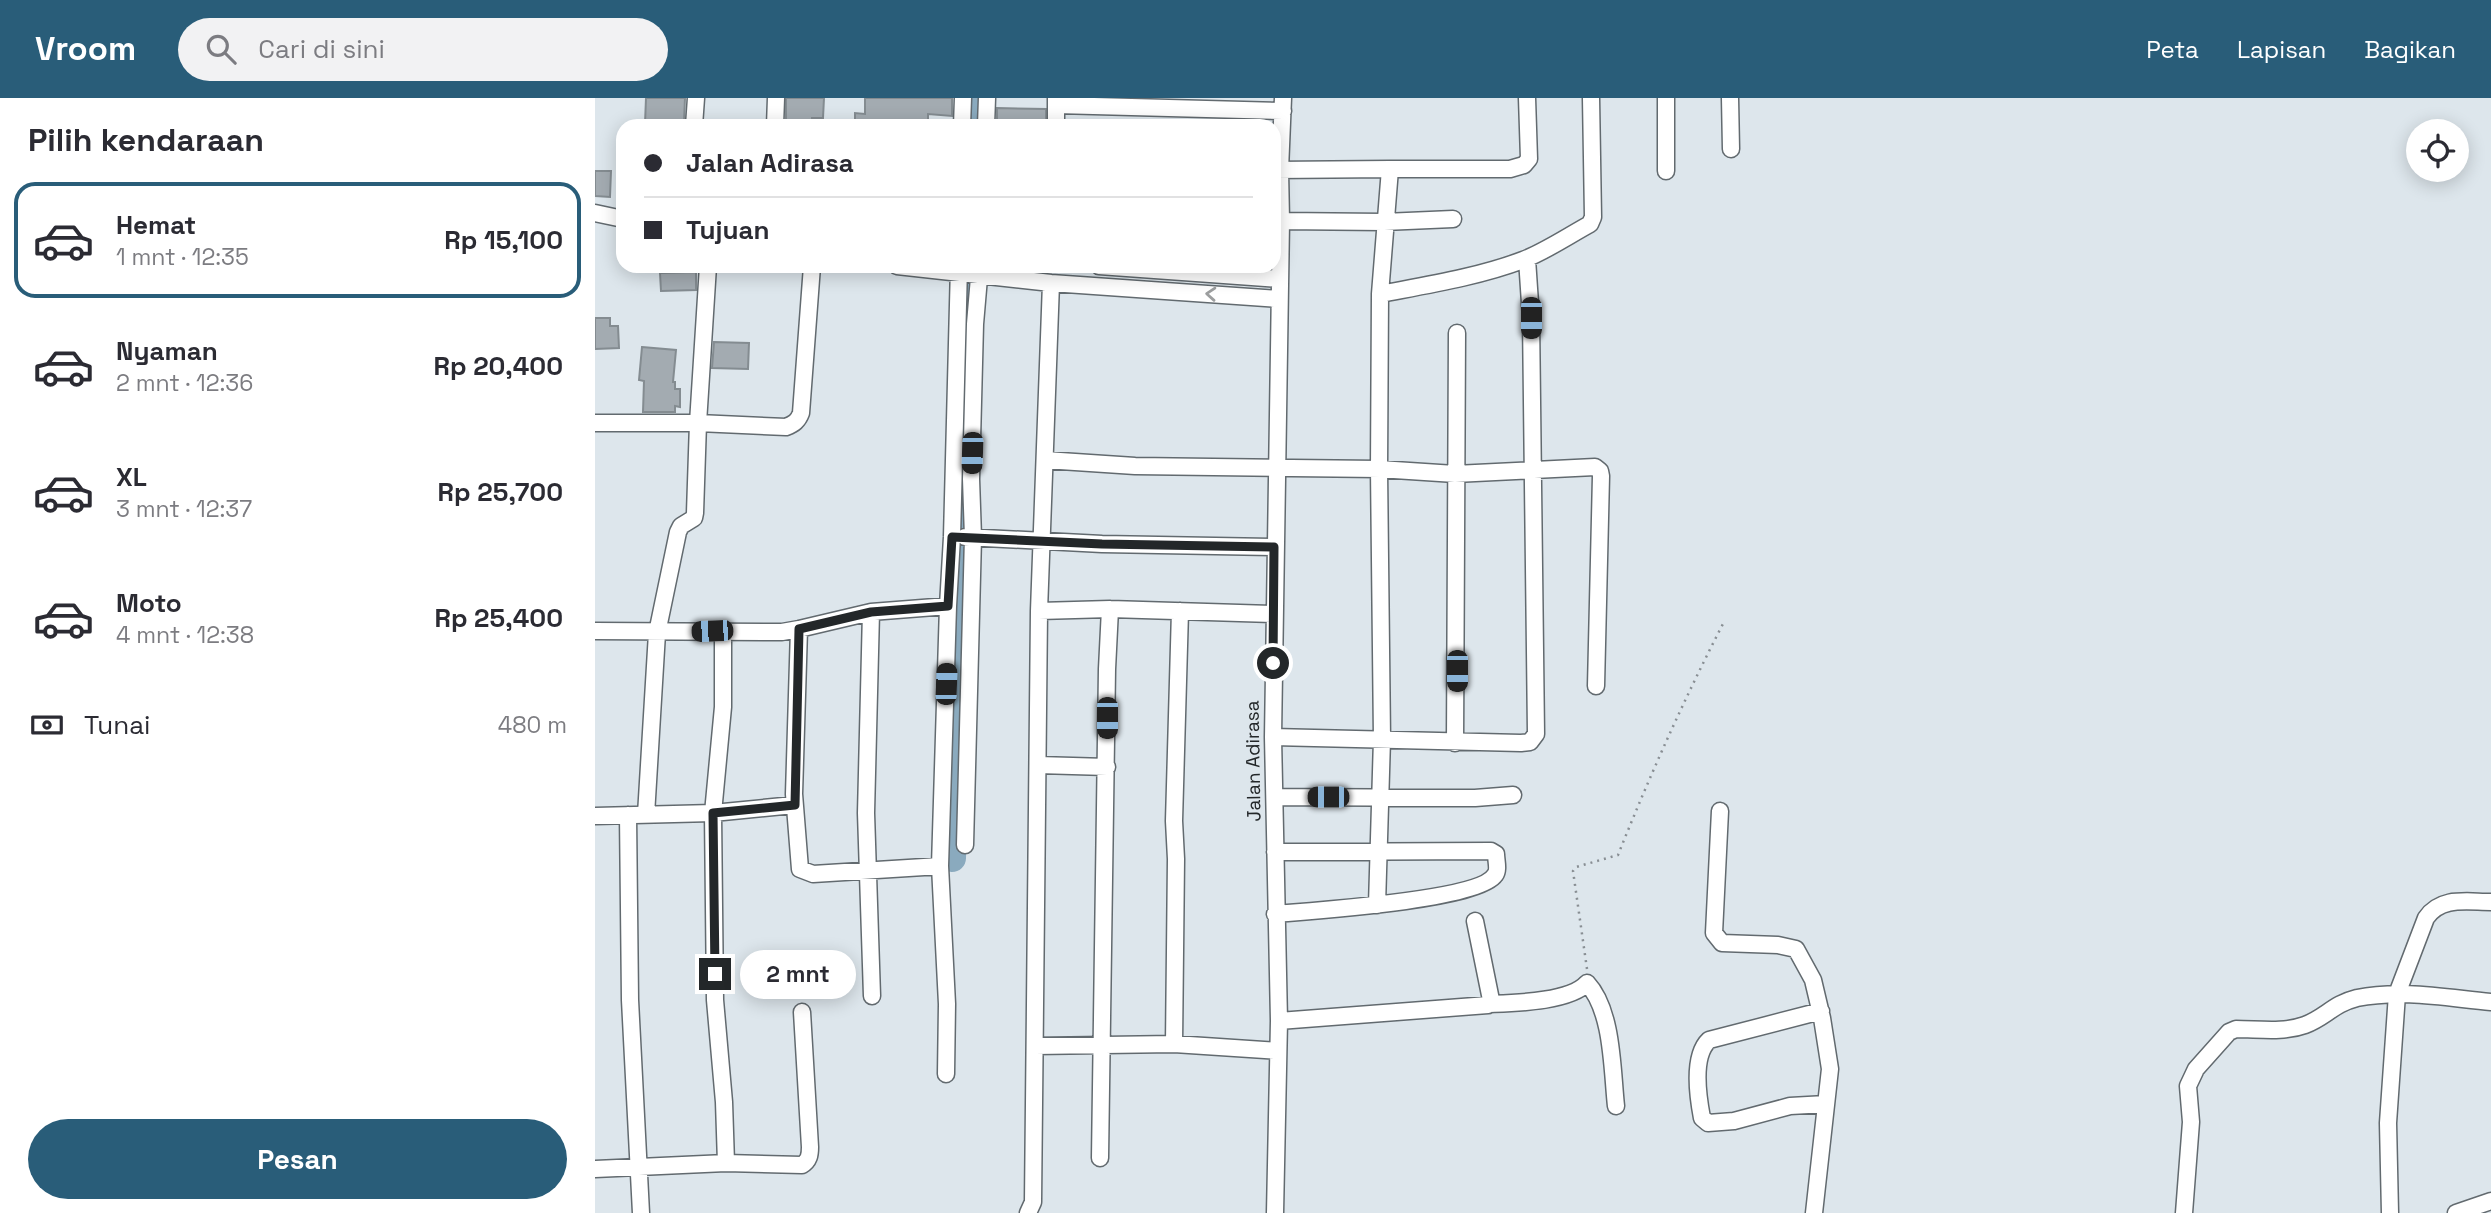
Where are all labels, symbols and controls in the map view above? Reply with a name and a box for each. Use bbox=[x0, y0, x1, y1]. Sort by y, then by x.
search box bbox=[178, 18, 668, 81]
text: Vroom bbox=[35, 28, 136, 70]
icon: search bbox=[202, 30, 240, 68]
text: Cari di sini bbox=[258, 32, 385, 66]
text: Peta bbox=[2146, 34, 2199, 65]
text: Lapisan bbox=[2237, 34, 2326, 65]
text: Bagikan bbox=[2364, 34, 2456, 65]
map controls bbox=[2406, 119, 2469, 182]
button: locate bbox=[2406, 119, 2469, 182]
text: Pilih kendaraan bbox=[28, 120, 264, 160]
text: Jalan Adirasa bbox=[686, 146, 854, 180]
text: Hemat bbox=[116, 208, 196, 242]
icon: car bbox=[32, 209, 95, 272]
text: Tujuan bbox=[686, 213, 769, 247]
text: Rp 15,100 bbox=[444, 223, 563, 257]
text: 1 mnt · 12:35 bbox=[116, 242, 249, 272]
one-way arrow bbox=[1205, 287, 1216, 302]
car bbox=[1521, 297, 1542, 339]
text: Nyaman bbox=[116, 334, 218, 368]
icon: car bbox=[32, 335, 95, 398]
text: Rp 20,400 bbox=[434, 349, 563, 383]
text: 2 mnt · 12:36 bbox=[116, 368, 253, 398]
car bbox=[961, 432, 984, 474]
text: XL bbox=[116, 460, 147, 494]
icon: car bbox=[32, 461, 95, 524]
text: Rp 25,700 bbox=[438, 475, 563, 509]
text: 3 mnt · 12:37 bbox=[116, 494, 252, 524]
text: Moto bbox=[116, 586, 182, 620]
icon: car bbox=[32, 587, 95, 650]
text: Rp 25,400 bbox=[434, 601, 563, 635]
text: 4 mnt · 12:38 bbox=[116, 620, 254, 650]
car bbox=[691, 620, 734, 642]
route start bbox=[1257, 647, 1289, 679]
car bbox=[1447, 650, 1468, 692]
car bbox=[935, 663, 958, 705]
car bbox=[1097, 697, 1118, 739]
street label: Jalan Adirasa bbox=[1239, 700, 1267, 822]
icon: cash bbox=[28, 706, 66, 744]
text: Tunai bbox=[84, 708, 150, 742]
text: 480 m bbox=[498, 710, 567, 740]
car bbox=[1308, 787, 1350, 808]
callout: 2 mnt bbox=[739, 950, 855, 998]
route end bbox=[699, 958, 731, 990]
text: 2 mnt bbox=[766, 959, 830, 989]
button: Pesan bbox=[28, 1119, 567, 1199]

